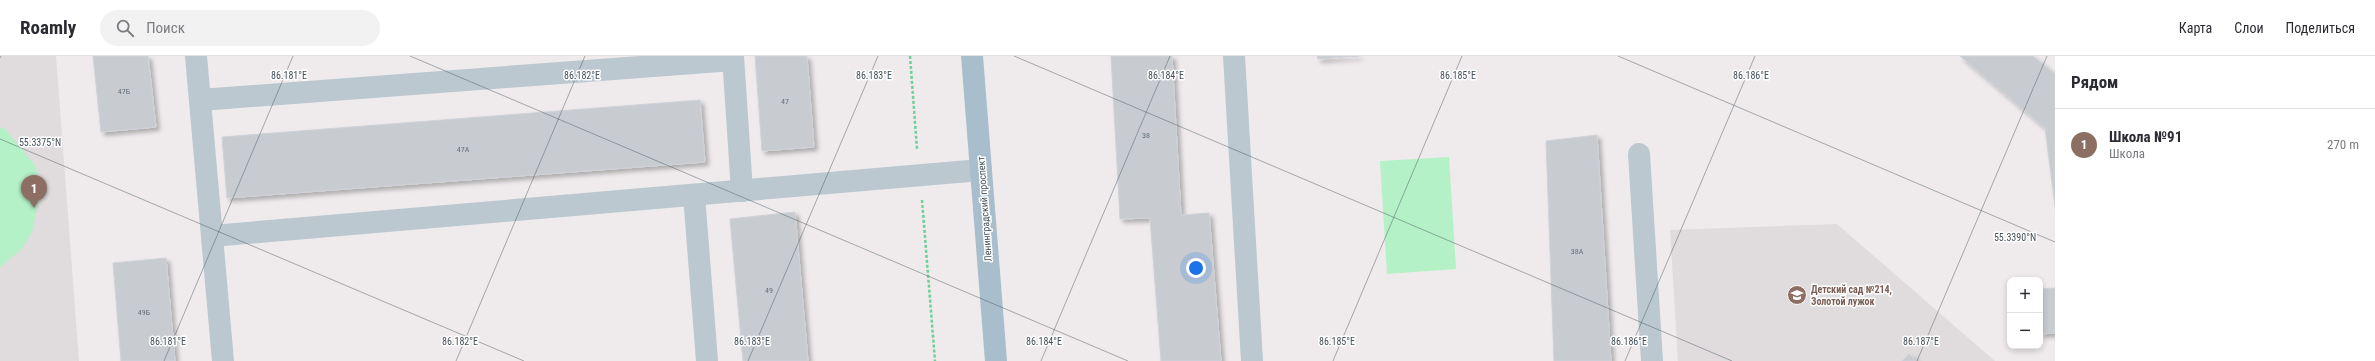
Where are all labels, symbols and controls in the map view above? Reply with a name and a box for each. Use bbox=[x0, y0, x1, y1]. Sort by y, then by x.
search box bbox=[100, 10, 380, 46]
text: Roamly bbox=[20, 16, 76, 39]
icon: search bbox=[114, 17, 136, 39]
text: Поиск bbox=[146, 19, 185, 37]
text: Карта bbox=[2179, 20, 2212, 36]
text: Слои bbox=[2234, 20, 2264, 36]
text: Поделиться bbox=[2286, 20, 2355, 36]
text: 86.181°E bbox=[271, 70, 307, 81]
text: 86.182°E bbox=[564, 70, 600, 81]
text: 86.183°E bbox=[856, 70, 892, 81]
text: 86.184°E bbox=[1148, 70, 1184, 81]
text: 86.185°E bbox=[1440, 70, 1476, 81]
text: 86.186°E bbox=[1733, 70, 1769, 81]
text: Рядом bbox=[2071, 72, 2118, 92]
house number: 47Б bbox=[118, 87, 131, 96]
house number: 47 bbox=[781, 97, 789, 106]
text: Школа №91 bbox=[2109, 128, 2182, 146]
house number: 38 bbox=[1142, 131, 1150, 140]
text: 55.3375°N bbox=[19, 137, 61, 148]
text: 1 bbox=[2081, 137, 2087, 152]
text: 270 m bbox=[2327, 137, 2359, 152]
house number: 47А bbox=[457, 145, 470, 154]
text: Школа bbox=[2109, 146, 2145, 161]
street label: Ленинградский проспект bbox=[975, 156, 994, 262]
pin: 1 bbox=[21, 175, 47, 208]
text: 55.3390°N bbox=[1994, 232, 2036, 243]
house number: 38А bbox=[1571, 247, 1584, 256]
your location bbox=[1186, 258, 1206, 278]
map controls bbox=[2007, 277, 2043, 349]
button: + bbox=[2007, 277, 2043, 313]
school or university icon: Детский сад №214, Золотой лужок bbox=[1786, 284, 1808, 306]
place label: Детский сад №214, Золотой лужок bbox=[1811, 284, 1892, 307]
house number: 49 bbox=[765, 286, 773, 295]
house number: 49Б bbox=[138, 308, 151, 317]
button: − bbox=[2007, 313, 2043, 349]
text: 86.181°E bbox=[150, 336, 186, 347]
text: 86.182°E bbox=[442, 336, 478, 347]
text: 86.183°E bbox=[734, 336, 770, 347]
text: 86.184°E bbox=[1026, 336, 1062, 347]
text: 86.185°E bbox=[1319, 336, 1355, 347]
text: 86.186°E bbox=[1611, 336, 1647, 347]
text: 86.187°E bbox=[1903, 336, 1939, 347]

